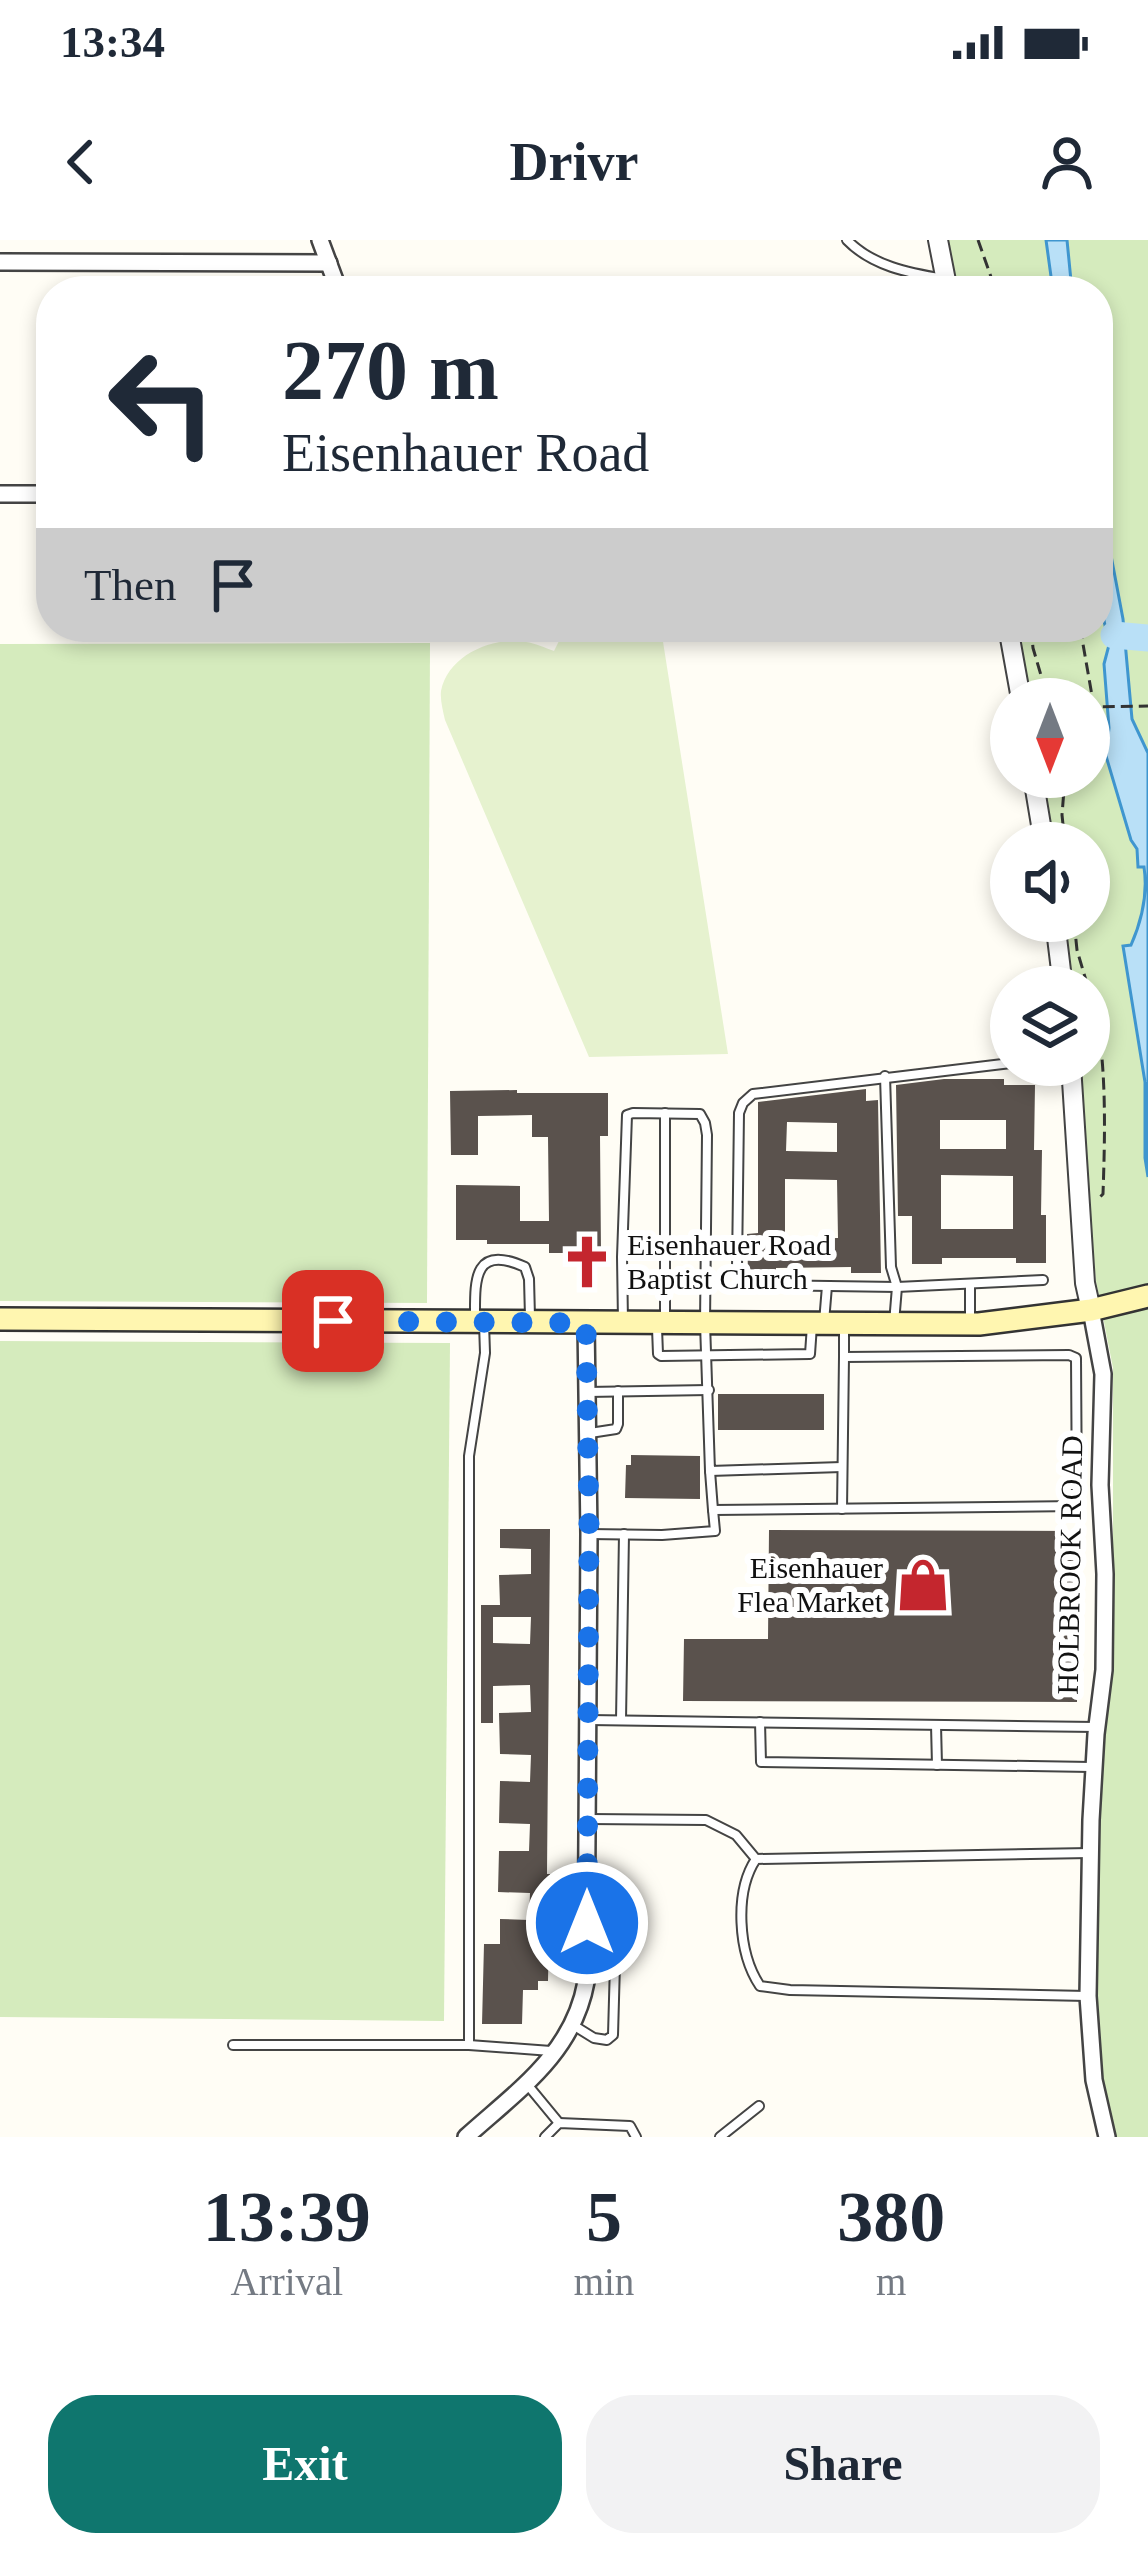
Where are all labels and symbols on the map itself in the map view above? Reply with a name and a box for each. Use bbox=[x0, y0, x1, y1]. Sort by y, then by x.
north arrow bbox=[990, 678, 1110, 798]
place label: Eisenhauer Road Baptist Church bbox=[627, 1228, 831, 1295]
church icon: Eisenhauer Road Baptist Church bbox=[558, 1233, 616, 1291]
pin bbox=[282, 1270, 384, 1372]
street label: HOLBROOK ROAD bbox=[1051, 1435, 1088, 1695]
place label: Eisenhauer Flea Market bbox=[737, 1551, 884, 1618]
shop icon: Eisenhauer Flea Market bbox=[894, 1556, 952, 1614]
position arrow bbox=[524, 1860, 650, 1986]

